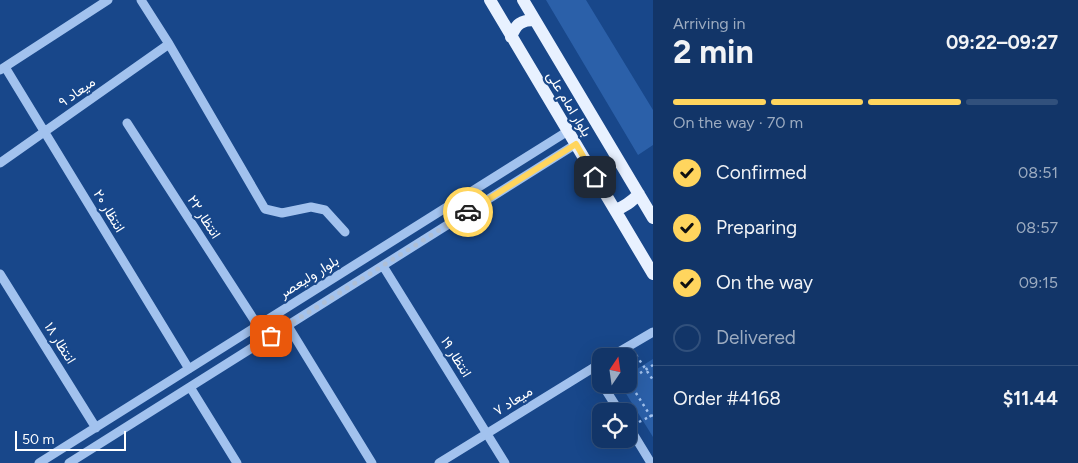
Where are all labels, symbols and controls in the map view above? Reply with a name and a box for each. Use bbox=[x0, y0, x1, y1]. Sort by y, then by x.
text: Arriving in bbox=[673, 14, 745, 33]
text: 09:22–09:27 bbox=[946, 31, 1058, 54]
text: 2 min bbox=[673, 33, 754, 71]
street label: بلوار امام علی bbox=[543, 68, 595, 140]
street label: میعاد ۹ bbox=[55, 73, 99, 111]
text: On the way · 70 m bbox=[673, 113, 803, 132]
pin bbox=[574, 156, 616, 198]
icon: check bbox=[673, 159, 701, 187]
text: Confirmed bbox=[716, 161, 807, 184]
icon: home bbox=[581, 163, 609, 191]
text: 08:51 bbox=[1018, 163, 1058, 182]
street label: انتظار ۲۰ bbox=[90, 187, 128, 235]
courier bbox=[443, 187, 493, 237]
street label: انتظار ۲۲ bbox=[184, 192, 224, 242]
icon: car bbox=[454, 198, 482, 226]
icon: check bbox=[673, 214, 701, 242]
text: Preparing bbox=[716, 216, 797, 239]
text: 08:57 bbox=[1016, 218, 1058, 237]
street label: بلوار ولیعصر bbox=[275, 252, 342, 303]
icon: check bbox=[673, 269, 701, 297]
text: On the way bbox=[716, 271, 813, 294]
text: 09:15 bbox=[1019, 273, 1058, 292]
pin bbox=[250, 315, 292, 357]
street label: انتظار ۱۸ bbox=[41, 319, 79, 367]
icon: bag bbox=[257, 322, 285, 350]
text: Delivered bbox=[716, 326, 796, 349]
street label: انتظار ۱۹ bbox=[437, 334, 475, 380]
north arrow bbox=[592, 348, 638, 392]
map controls bbox=[592, 348, 637, 448]
street label: میعاد ۷ bbox=[490, 382, 536, 420]
text: Order #4168 bbox=[673, 387, 781, 410]
text: $11.44 bbox=[1003, 387, 1058, 410]
button: locate bbox=[592, 403, 637, 448]
scale bar bbox=[15, 428, 126, 451]
text: 50 m bbox=[22, 431, 54, 448]

